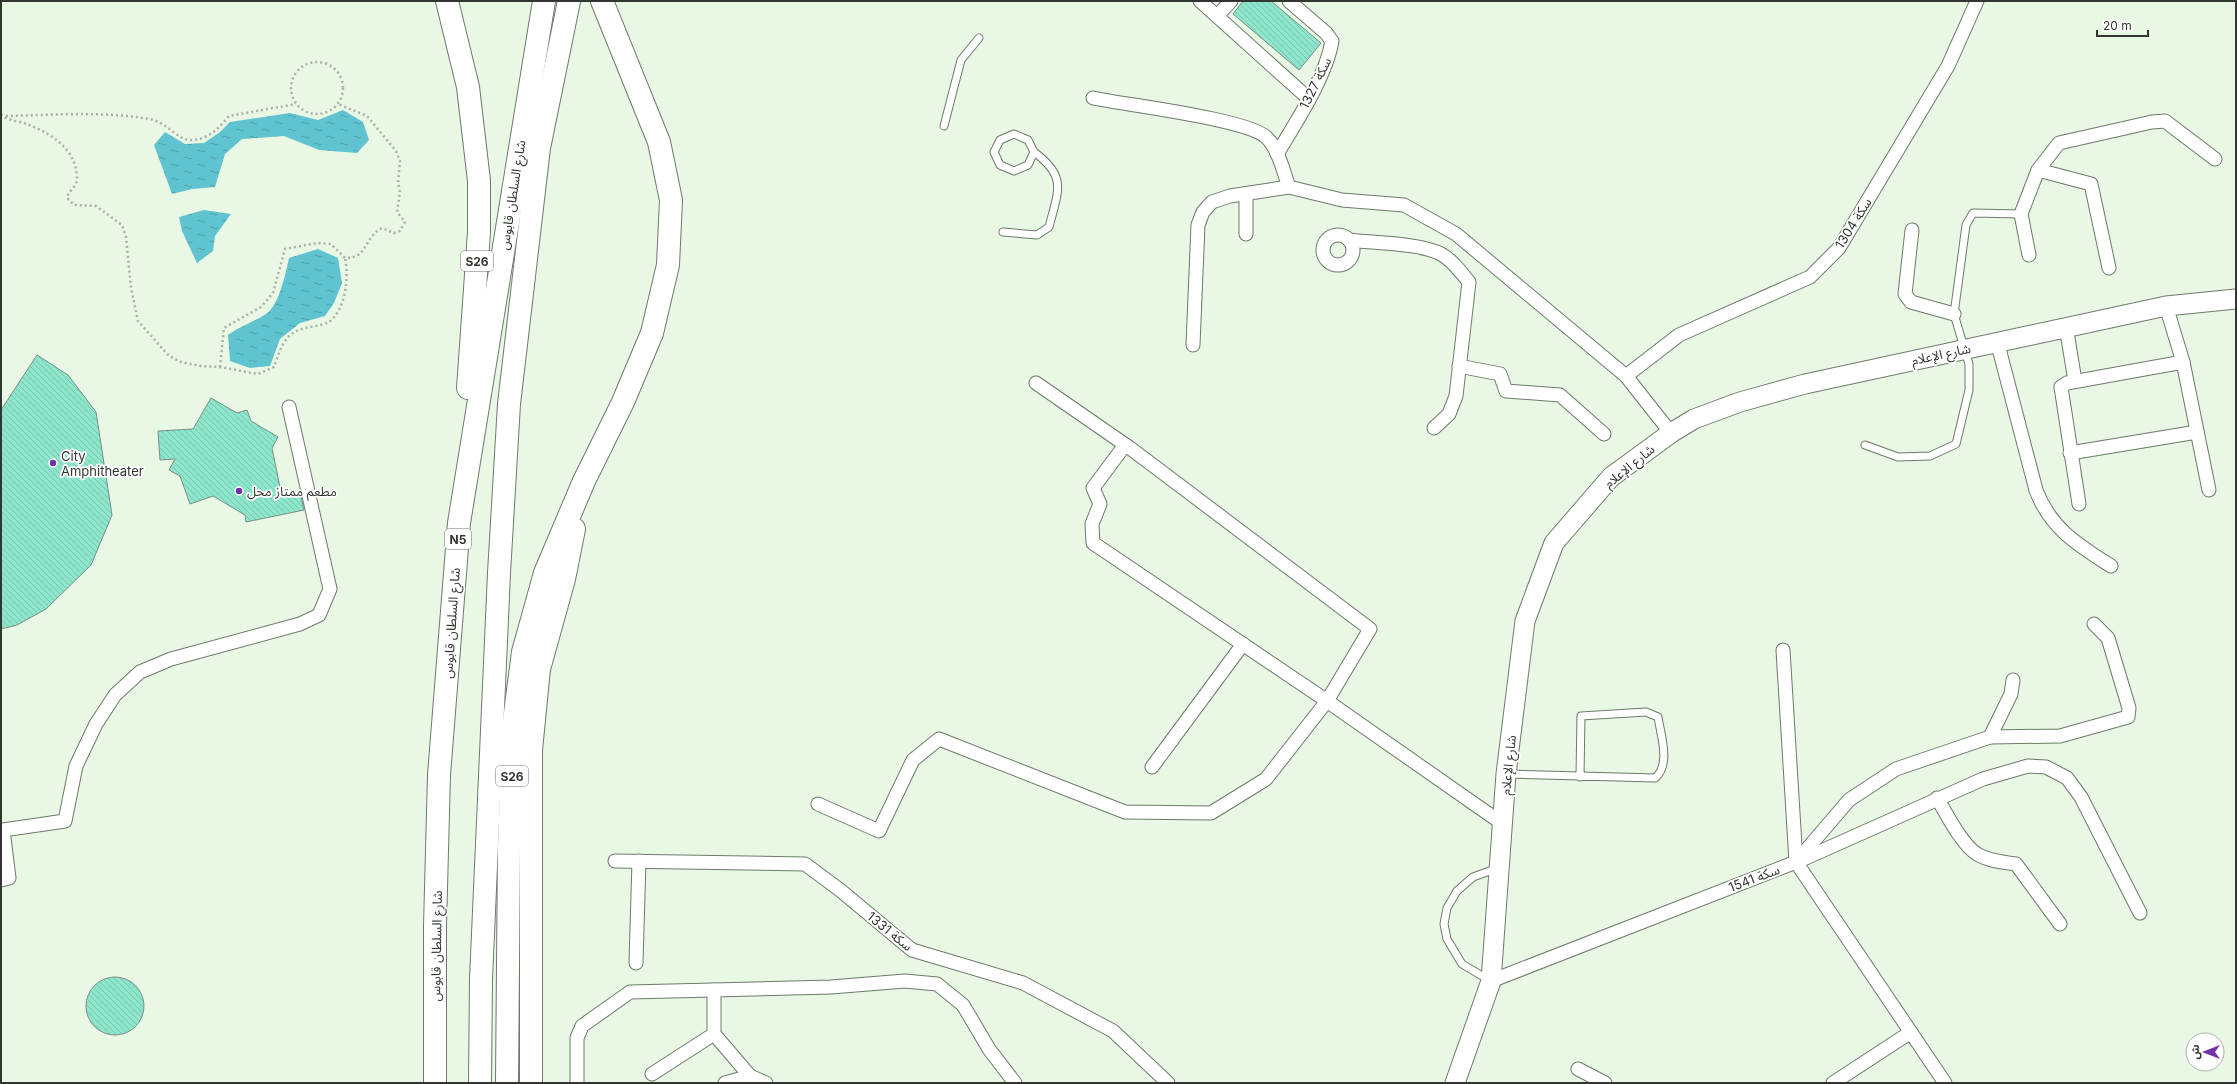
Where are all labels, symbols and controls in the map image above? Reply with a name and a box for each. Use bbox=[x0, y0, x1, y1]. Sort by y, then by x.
scale bar bbox=[2097, 12, 2148, 38]
text: 20 m bbox=[2103, 18, 2132, 33]
street label: سكة 1327 bbox=[1296, 55, 1334, 111]
street label: شارع السلطان قابوس bbox=[495, 139, 532, 252]
street label: سكة 1304 bbox=[1831, 195, 1875, 251]
road number: S26 bbox=[461, 251, 493, 271]
street label: شارع الإعلام bbox=[1910, 340, 1973, 371]
street label: شارع الإعلام bbox=[1601, 441, 1659, 494]
place label: City Amphitheater bbox=[61, 448, 144, 479]
marker: City Amphitheater bbox=[48, 458, 58, 468]
place label: مطعم ممتاز محل bbox=[247, 483, 337, 502]
marker: مطعم ممتاز محل bbox=[234, 486, 244, 496]
road number: N5 bbox=[445, 529, 471, 549]
street label: شارع السلطان قابوس bbox=[439, 567, 466, 679]
street label: شارع الإعلام bbox=[1497, 734, 1522, 796]
road number: S26 bbox=[496, 766, 528, 786]
street label: سكة 1541 bbox=[1726, 861, 1782, 895]
street label: شارع السلطان قابوس bbox=[427, 890, 448, 1002]
street label: سكة 1331 bbox=[864, 908, 916, 954]
north arrow bbox=[2185, 1032, 2225, 1072]
text: ش bbox=[2188, 1044, 2202, 1060]

